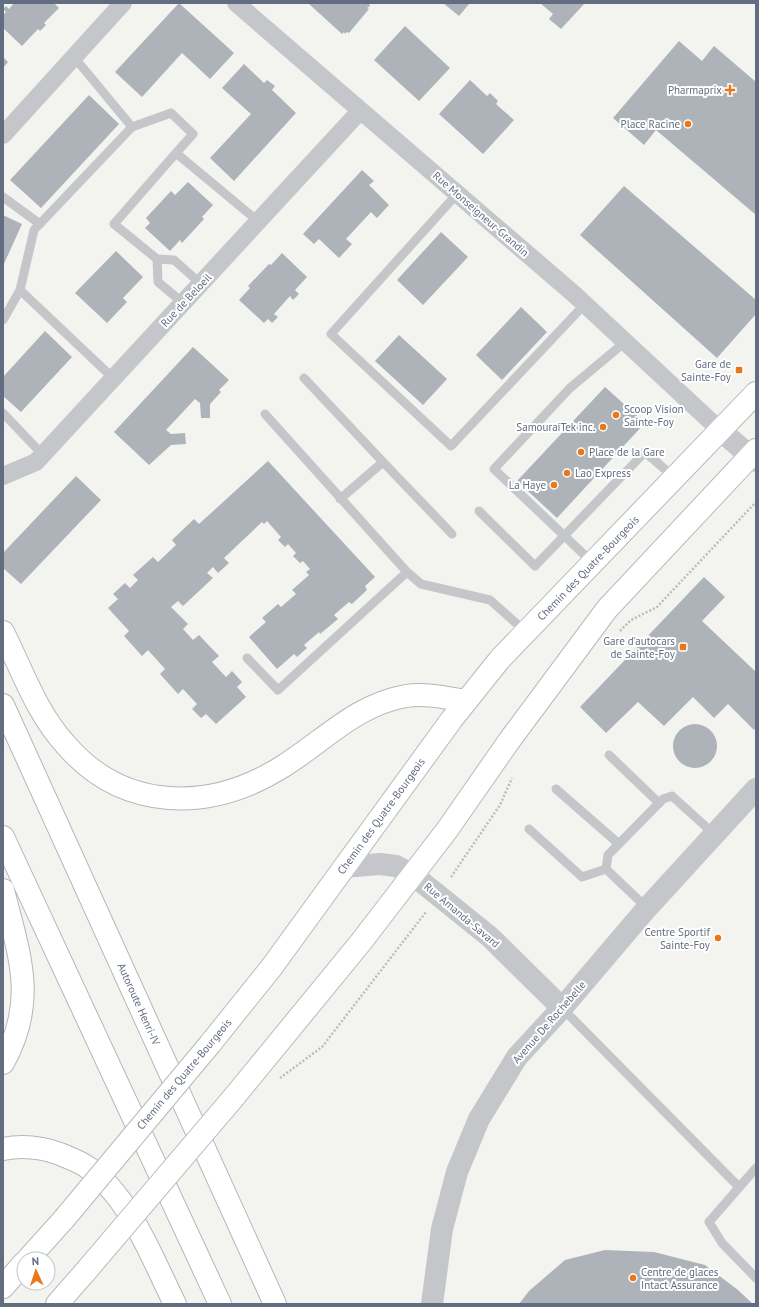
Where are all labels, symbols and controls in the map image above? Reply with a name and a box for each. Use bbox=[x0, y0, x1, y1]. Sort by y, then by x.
place label: Pharmaprix bbox=[668, 83, 722, 97]
marker: Pharmaprix bbox=[725, 85, 735, 95]
place label: Place Racine bbox=[621, 117, 680, 131]
marker: Place Racine bbox=[683, 119, 693, 129]
street label: Rue Monseigneur-Grandin bbox=[430, 168, 532, 260]
street label: Rue de Beloeil bbox=[158, 270, 215, 330]
place label: Gare de Sainte-Foy bbox=[681, 357, 732, 384]
marker: Gare de Sainte-Foy bbox=[734, 365, 744, 375]
place label: Scoop Vision Sainte-Foy bbox=[624, 402, 684, 429]
marker: Scoop Vision Sainte-Foy bbox=[611, 410, 621, 420]
place label: SamouraiTek inc. bbox=[516, 420, 595, 434]
marker: SamouraiTek inc. bbox=[598, 422, 608, 432]
place label: Place de la Gare bbox=[589, 445, 665, 459]
marker: Place de la Gare bbox=[576, 447, 586, 457]
place label: Lao Express bbox=[575, 466, 631, 480]
marker: Lao Express bbox=[562, 468, 572, 478]
place label: La Haye bbox=[509, 478, 546, 492]
marker: La Haye bbox=[549, 480, 559, 490]
street label: Chemin des Quatre-Bourgeois bbox=[534, 512, 642, 623]
place label: Gare d'autocars de Sainte-Foy bbox=[603, 634, 676, 661]
marker: Gare d'autocars de Sainte-Foy bbox=[678, 642, 688, 652]
street label: Chemin des Quatre-Bourgeois bbox=[334, 755, 428, 877]
street label: Rue Amanda-Savard bbox=[421, 879, 503, 951]
place label: Centre Sportif Sainte-Foy bbox=[645, 925, 711, 952]
marker: Centre Sportif Sainte-Foy bbox=[713, 933, 723, 943]
street label: Autoroute Henri-IV bbox=[115, 961, 164, 1048]
street label: Avenue De Rochebelle bbox=[509, 977, 589, 1066]
street label: Chemin des Quatre-Bourgeois bbox=[133, 1015, 235, 1132]
north arrow bbox=[16, 1251, 56, 1291]
text: N bbox=[31, 1254, 39, 1268]
place label: Centre de glaces Intact Assurance bbox=[641, 1265, 719, 1292]
marker: Centre de glaces Intact Assurance bbox=[628, 1273, 638, 1283]

